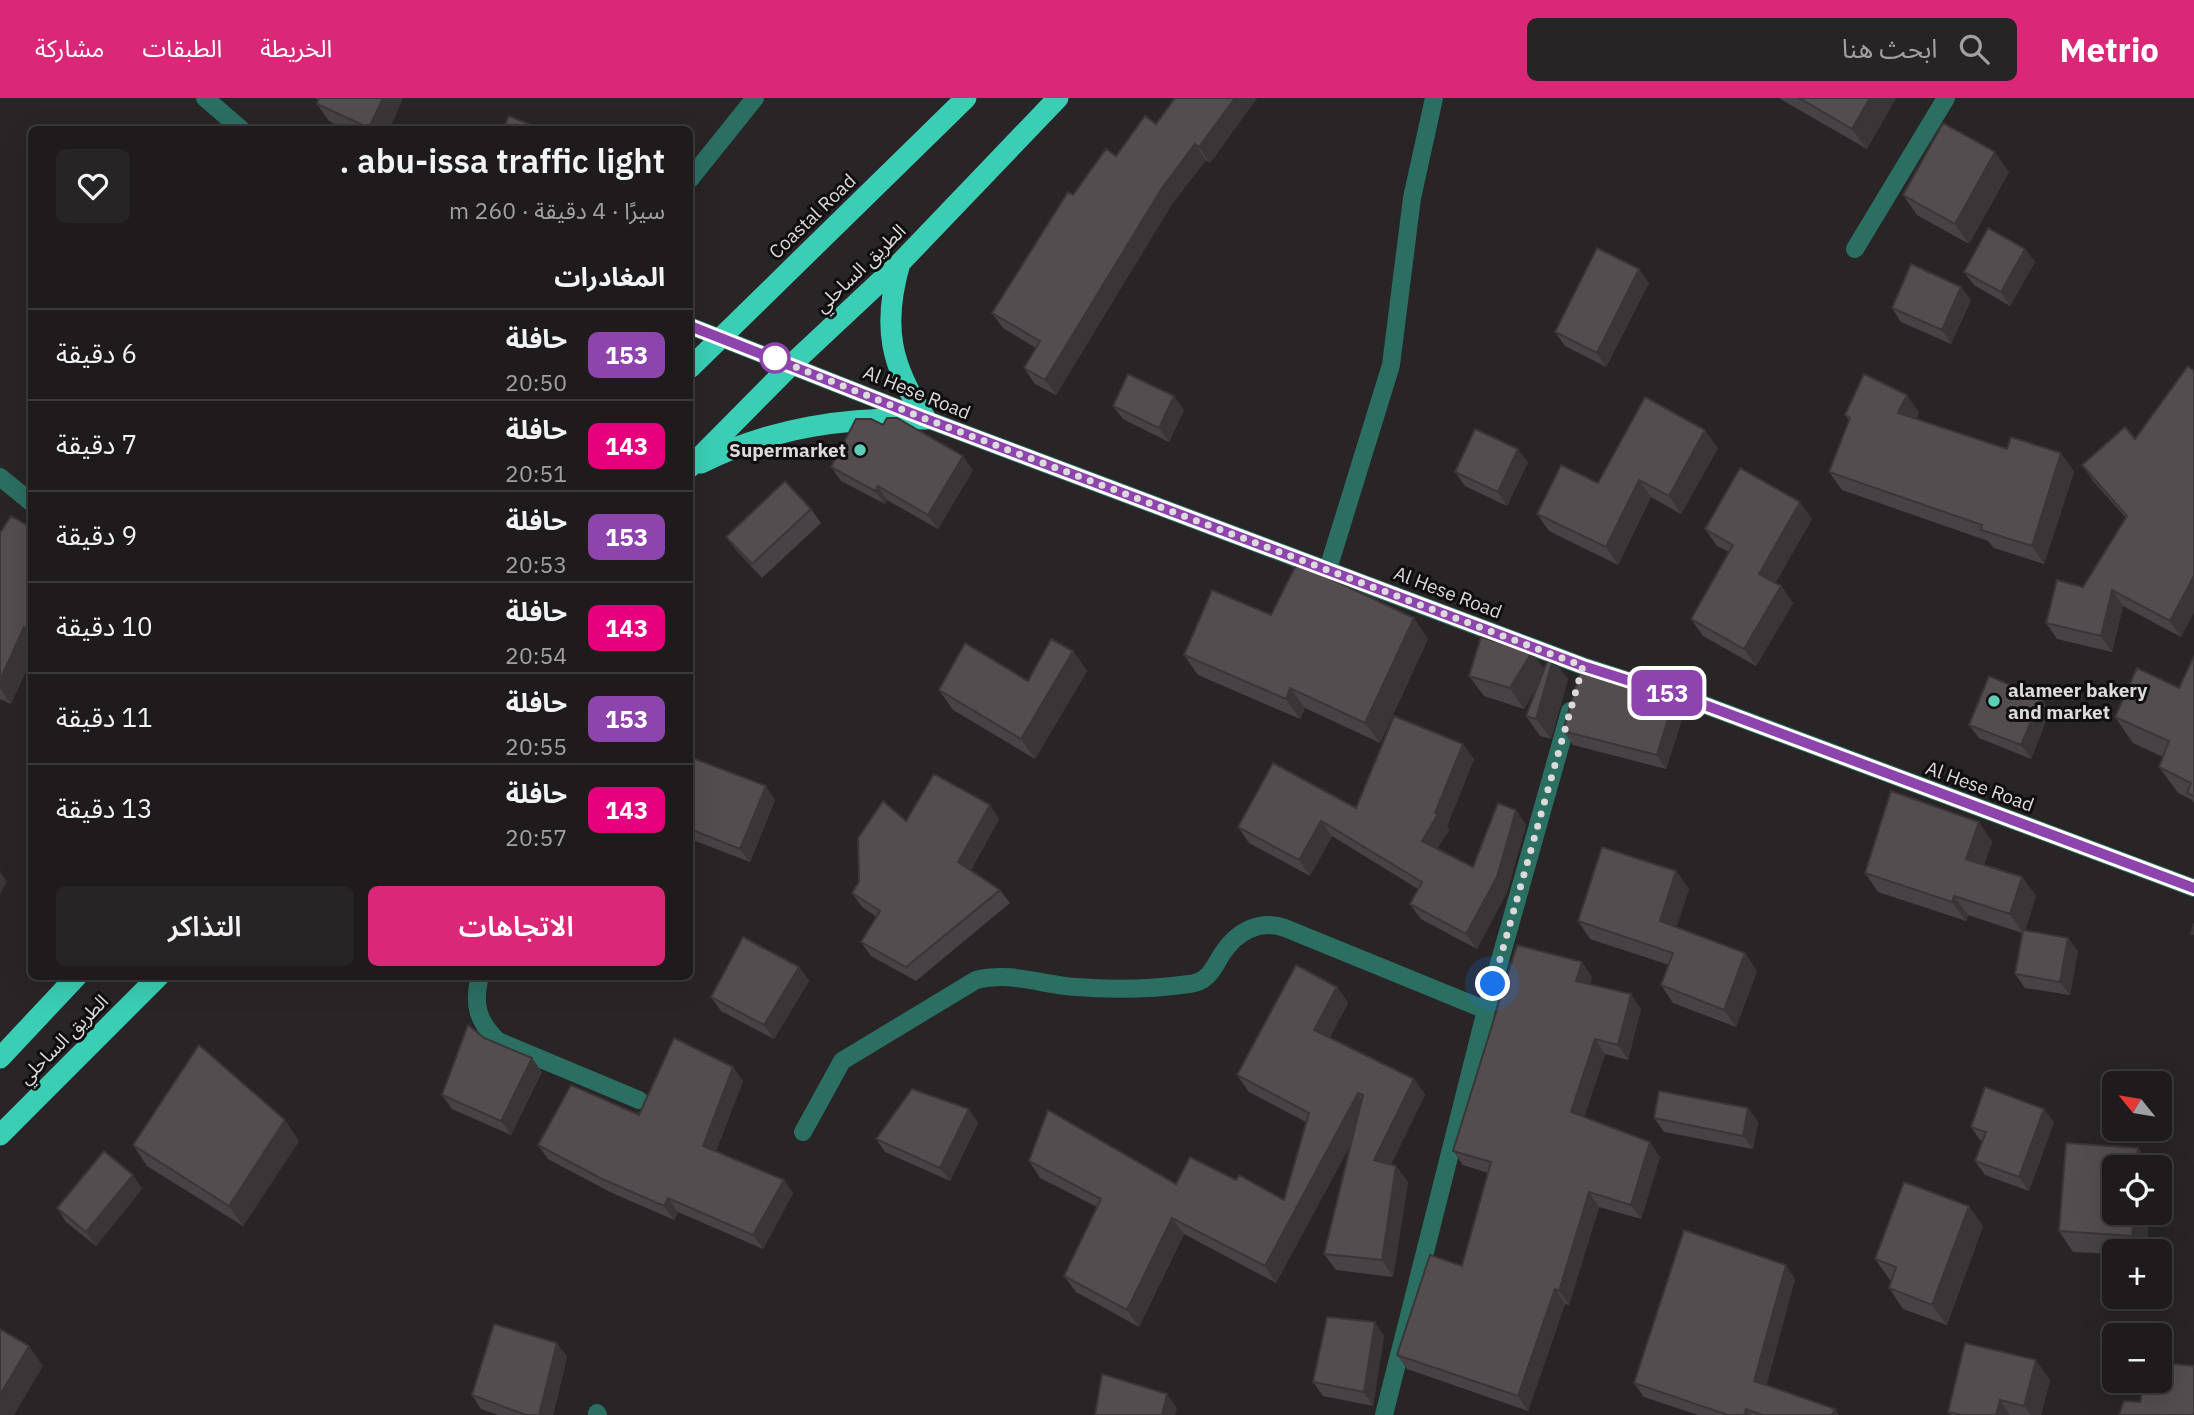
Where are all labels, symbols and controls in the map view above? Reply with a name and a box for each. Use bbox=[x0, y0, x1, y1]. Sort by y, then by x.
search box bbox=[1527, 18, 2017, 81]
text: Metrio bbox=[2059, 28, 2159, 71]
icon: search bbox=[1955, 30, 1993, 68]
text: ابحث هنا bbox=[1842, 31, 1937, 65]
text: مشاركة bbox=[35, 32, 104, 64]
text: الطبقات bbox=[142, 32, 222, 64]
text: الخريطة bbox=[260, 32, 332, 64]
text: abu-issa traffic light . bbox=[340, 139, 665, 182]
button: heart bbox=[56, 149, 130, 223]
street label: Coastal Road bbox=[763, 169, 861, 263]
text: سيرًا · 4 دقيقة · 260 m bbox=[449, 195, 665, 225]
street label: الطريق الساحلي bbox=[809, 219, 913, 320]
text: المغادرات bbox=[554, 259, 665, 293]
text: حافلة bbox=[506, 321, 567, 355]
text: 6 دقيقة bbox=[56, 336, 137, 370]
text: 153 bbox=[605, 339, 648, 371]
unlabelled marker bbox=[760, 343, 790, 373]
street label: Al Hese Road bbox=[860, 360, 974, 424]
text: 20:50 bbox=[505, 367, 567, 397]
text: حافلة bbox=[506, 412, 567, 446]
text: 7 دقيقة bbox=[56, 427, 137, 461]
text: 143 bbox=[605, 430, 648, 462]
place label: Supermarket bbox=[729, 438, 846, 462]
marker: Supermarket bbox=[852, 442, 868, 458]
text: 20:51 bbox=[505, 458, 567, 488]
text: حافلة bbox=[506, 503, 567, 537]
text: 9 دقيقة bbox=[56, 518, 137, 552]
text: 153 bbox=[605, 521, 648, 553]
text: 20:53 bbox=[505, 549, 567, 579]
street label: Al Hese Road bbox=[1391, 560, 1505, 624]
text: حافلة bbox=[506, 594, 567, 628]
text: 10 دقيقة bbox=[56, 609, 153, 643]
text: 143 bbox=[605, 612, 648, 644]
text: 20:54 bbox=[505, 640, 567, 670]
line badge: 153 bbox=[1627, 670, 1707, 716]
text: 153 bbox=[1645, 677, 1689, 709]
place label: alameer bakery and market bbox=[2008, 678, 2148, 724]
text: حافلة bbox=[506, 685, 567, 719]
marker: alameer bakery and market bbox=[1986, 693, 2002, 709]
text: 11 دقيقة bbox=[56, 700, 153, 734]
text: 153 bbox=[605, 703, 648, 735]
text: 20:55 bbox=[505, 731, 567, 761]
street label: Al Hese Road bbox=[1923, 755, 2037, 817]
text: حافلة bbox=[506, 776, 567, 810]
text: 13 دقيقة bbox=[56, 791, 153, 825]
text: 143 bbox=[605, 794, 648, 826]
text: 20:57 bbox=[505, 822, 567, 852]
button: التذاكر bbox=[56, 886, 354, 966]
button: الاتجاهات bbox=[368, 886, 665, 966]
your location bbox=[1475, 966, 1510, 1001]
street label: الطريق الساحلي bbox=[13, 989, 115, 1091]
north arrow bbox=[2102, 1071, 2172, 1141]
map controls bbox=[2102, 1071, 2172, 1393]
button: locate bbox=[2102, 1155, 2172, 1225]
button: + bbox=[2102, 1239, 2172, 1309]
button: − bbox=[2102, 1323, 2172, 1393]

